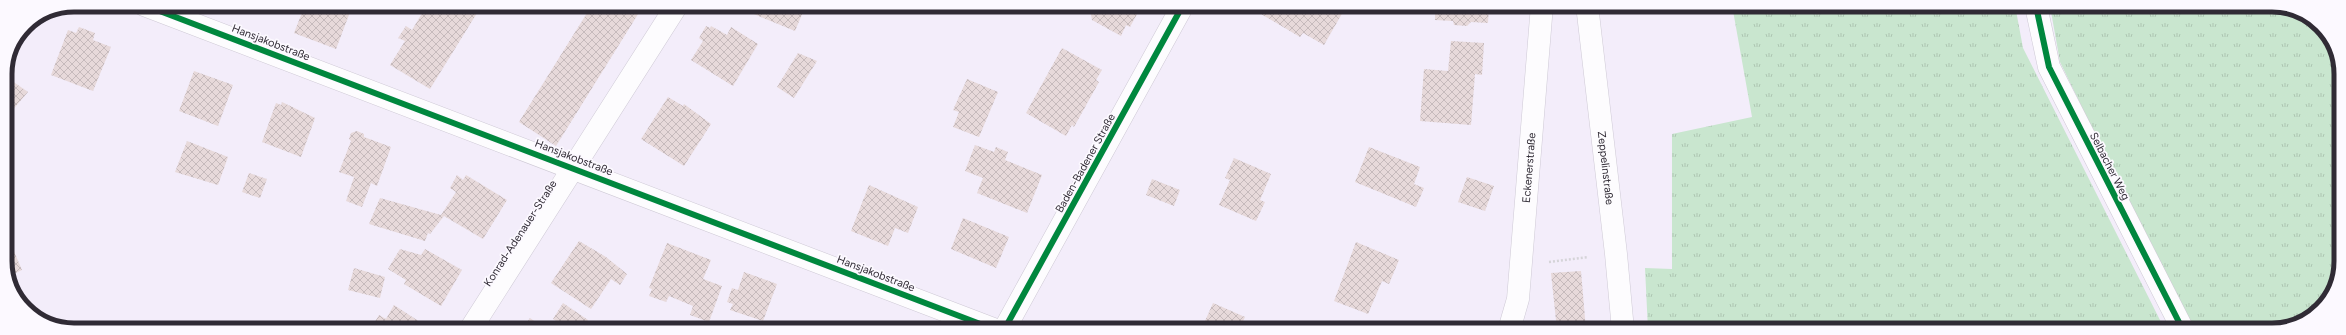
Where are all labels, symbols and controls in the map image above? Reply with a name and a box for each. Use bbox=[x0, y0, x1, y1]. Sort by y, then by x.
street label: Hansjakobstraße bbox=[230, 22, 312, 63]
street label: Baden-Badener Straße bbox=[1053, 111, 1118, 215]
street label: Zeppelinstraße bbox=[1595, 130, 1616, 206]
street label: Selbacher Weg bbox=[2087, 130, 2132, 202]
street label: Eckenerstraße bbox=[1520, 132, 1539, 203]
street label: Hansjakobstraße bbox=[533, 137, 615, 178]
street label: Konrad-Adenauer-Straße bbox=[481, 178, 560, 289]
street label: Hansjakobstraße bbox=[835, 253, 917, 294]

